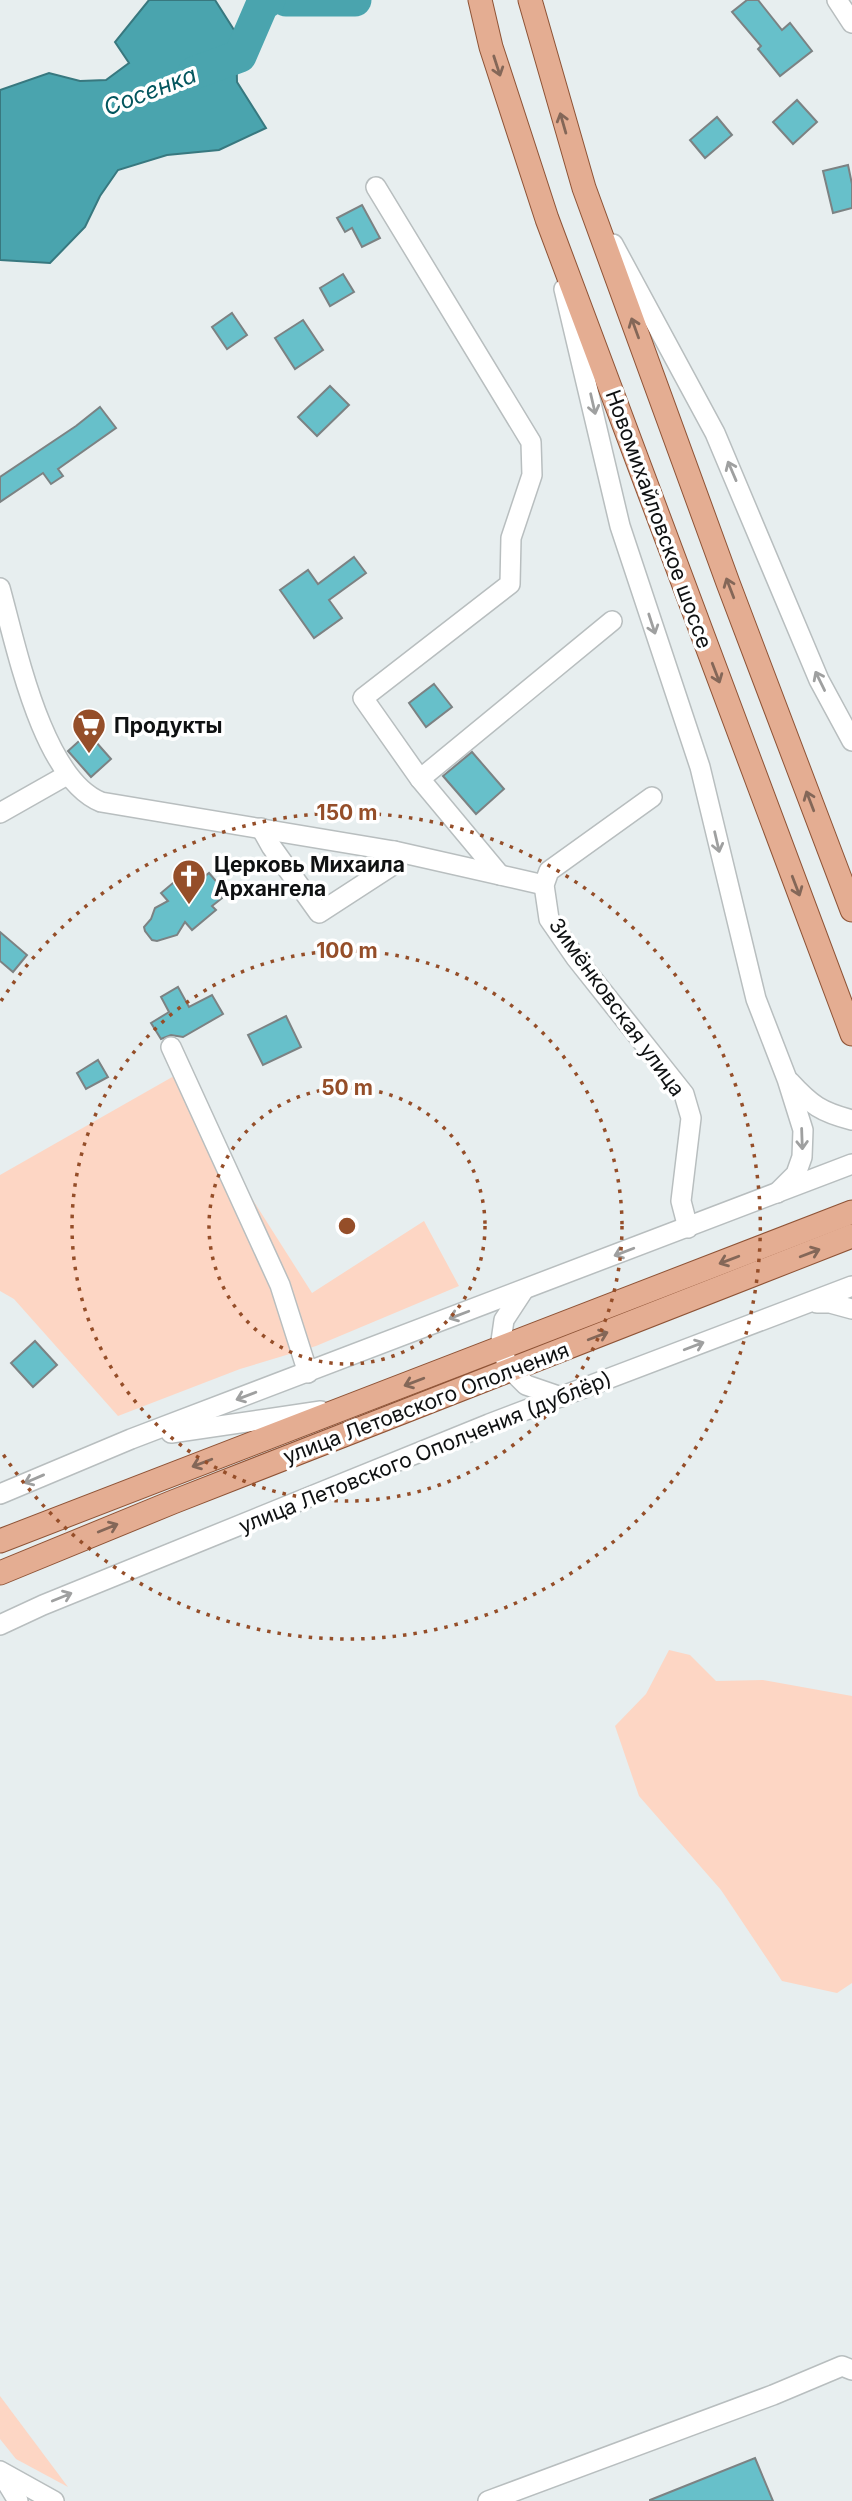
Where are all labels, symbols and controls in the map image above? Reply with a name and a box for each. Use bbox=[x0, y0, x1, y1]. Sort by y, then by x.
one-way arrow bbox=[491, 55, 504, 77]
water label: Сосенка bbox=[100, 61, 200, 121]
one-way arrow bbox=[556, 112, 569, 134]
one-way arrow bbox=[628, 318, 640, 340]
street label: Новомихайловское шоссе bbox=[601, 386, 717, 652]
one-way arrow bbox=[587, 393, 600, 415]
one-way arrow bbox=[724, 461, 737, 483]
one-way arrow bbox=[722, 578, 735, 599]
one-way arrow bbox=[647, 612, 660, 634]
one-way arrow bbox=[711, 662, 724, 684]
one-way arrow bbox=[813, 671, 826, 692]
supermarket icon: Продукты bbox=[70, 706, 108, 755]
place label: Продукты bbox=[114, 713, 223, 738]
one-way arrow bbox=[803, 790, 816, 812]
text: 150 m bbox=[317, 800, 377, 825]
one-way arrow bbox=[711, 830, 724, 852]
place label: Церковь Михаила Архангела bbox=[214, 852, 405, 901]
church icon: Церковь Михаила Архангела bbox=[170, 857, 208, 906]
one-way arrow bbox=[791, 875, 804, 897]
street label: Зимёнковская улица bbox=[544, 913, 690, 1101]
text: 100 m bbox=[316, 938, 378, 963]
text: 50 m bbox=[321, 1075, 373, 1100]
one-way arrow bbox=[796, 1127, 809, 1150]
centre of rings bbox=[335, 1214, 359, 1238]
one-way arrow bbox=[798, 1246, 820, 1258]
one-way arrow bbox=[614, 1247, 636, 1259]
one-way arrow bbox=[719, 1254, 741, 1267]
one-way arrow bbox=[448, 1310, 470, 1323]
one-way arrow bbox=[586, 1328, 608, 1341]
street label: улица Летовского Ополчения bbox=[280, 1337, 572, 1469]
one-way arrow bbox=[682, 1339, 704, 1351]
street label: улица Летовского Ополчения (дублёр) bbox=[235, 1366, 615, 1538]
one-way arrow bbox=[403, 1376, 425, 1389]
one-way arrow bbox=[236, 1391, 258, 1403]
one-way arrow bbox=[191, 1458, 213, 1471]
one-way arrow bbox=[24, 1474, 46, 1487]
one-way arrow bbox=[97, 1521, 119, 1534]
one-way arrow bbox=[51, 1590, 73, 1603]

